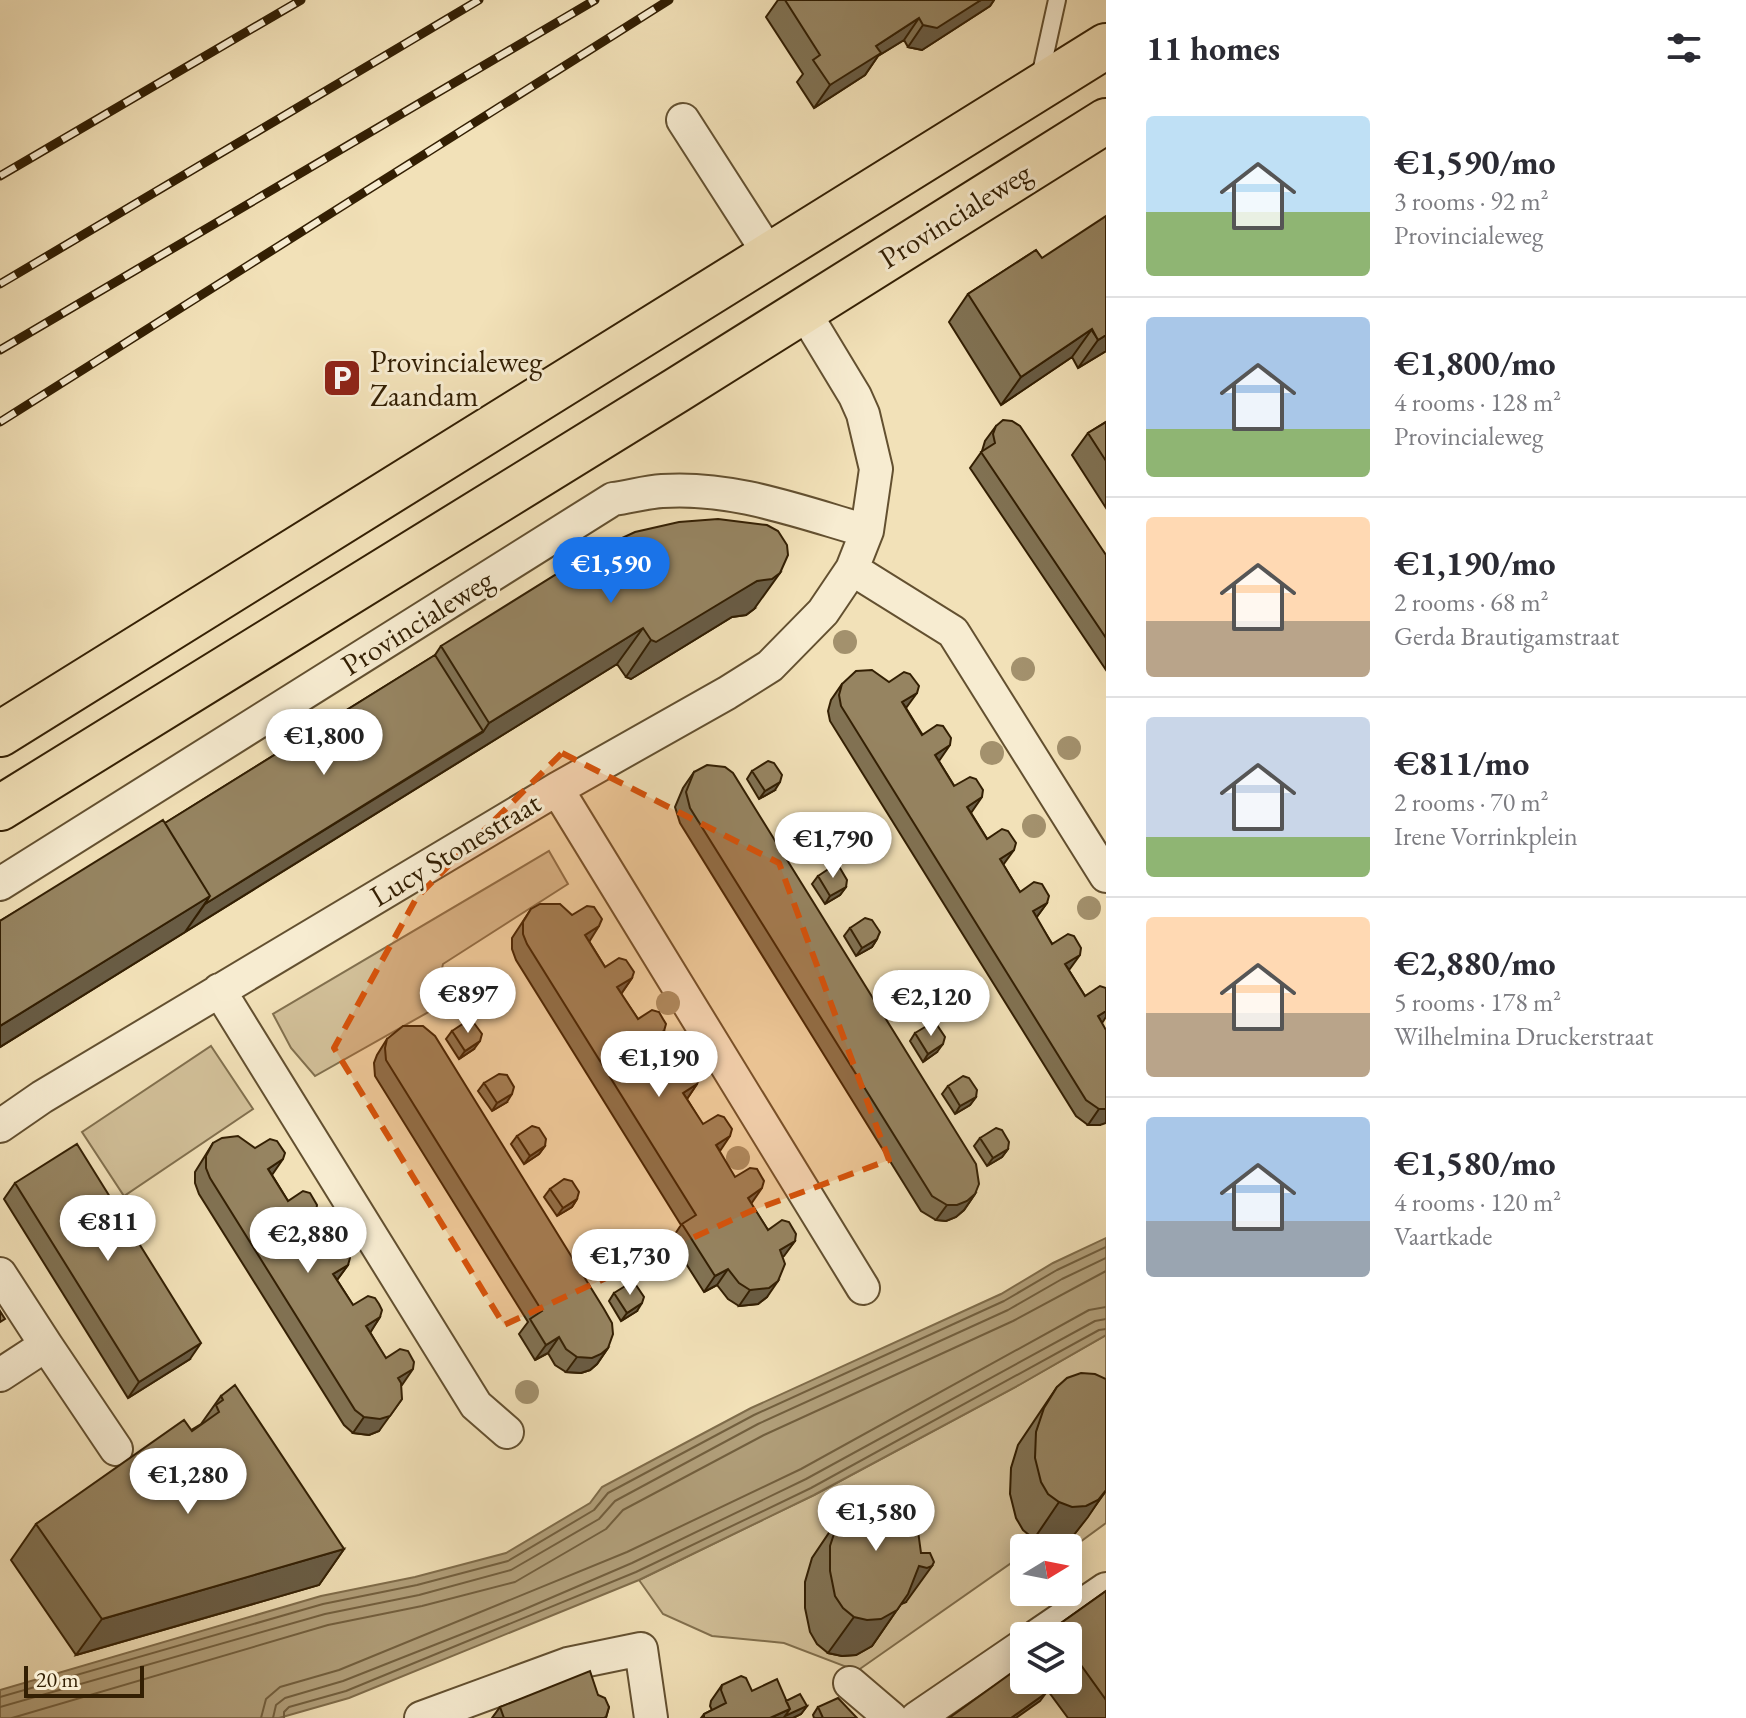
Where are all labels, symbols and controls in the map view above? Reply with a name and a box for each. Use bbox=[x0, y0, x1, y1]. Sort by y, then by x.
text: 11 homes bbox=[1146, 26, 1280, 70]
icon: filters bbox=[1662, 26, 1706, 70]
text: €1,590/mo bbox=[1394, 140, 1556, 184]
icon: home bbox=[1210, 148, 1306, 244]
street label: Provincialeweg bbox=[872, 152, 1039, 277]
text: 3 rooms · 92 m² bbox=[1394, 184, 1549, 218]
text: Provincialeweg bbox=[1394, 218, 1543, 252]
text: €1,800/mo bbox=[1394, 341, 1556, 385]
place label: Provincialeweg Zaandam bbox=[370, 342, 543, 415]
icon: home bbox=[1210, 349, 1306, 445]
parking icon: Provincialeweg Zaandam bbox=[321, 357, 363, 399]
text: 4 rooms · 128 m² bbox=[1394, 385, 1561, 419]
text: Provincialeweg bbox=[1394, 419, 1543, 453]
pin: €1,590 bbox=[546, 537, 676, 605]
text: €1,190/mo bbox=[1394, 541, 1556, 585]
text: €1,590 bbox=[571, 546, 651, 580]
icon: home bbox=[1210, 549, 1306, 645]
street label: Provincialeweg bbox=[334, 559, 501, 684]
text: 2 rooms · 68 m² bbox=[1394, 585, 1549, 619]
text: Gerda Brautigamstraat bbox=[1394, 619, 1619, 653]
pin: €1,800 bbox=[259, 709, 389, 777]
text: €1,800 bbox=[284, 718, 364, 752]
text: €811/mo bbox=[1394, 741, 1529, 785]
icon: home bbox=[1210, 749, 1306, 845]
street label: Lucy Stonestraat bbox=[363, 782, 548, 915]
text: 2 rooms · 70 m² bbox=[1394, 785, 1549, 819]
pin: €1,790 bbox=[768, 812, 898, 880]
text: Irene Vorrinkplein bbox=[1394, 819, 1578, 853]
text: €1,790 bbox=[793, 821, 873, 855]
text: €2,880/mo bbox=[1394, 941, 1556, 985]
icon: home bbox=[1210, 949, 1306, 1045]
pin: €897 bbox=[421, 967, 515, 1035]
pin: €2,120 bbox=[866, 970, 996, 1038]
text: €897 bbox=[438, 976, 498, 1010]
text: €2,120 bbox=[891, 979, 971, 1013]
text: 5 rooms · 178 m² bbox=[1394, 985, 1561, 1019]
text: Wilhelmina Druckerstraat bbox=[1394, 1019, 1653, 1053]
pin: €1,190 bbox=[594, 1031, 724, 1099]
text: €1,190 bbox=[619, 1040, 699, 1074]
text: €1,580/mo bbox=[1394, 1141, 1556, 1185]
icon: home bbox=[1210, 1149, 1306, 1245]
text: 4 rooms · 120 m² bbox=[1394, 1185, 1561, 1219]
pin: €811 bbox=[61, 1195, 155, 1263]
text: €811 bbox=[78, 1204, 138, 1238]
pin: €2,880 bbox=[243, 1207, 373, 1275]
text: €2,880 bbox=[268, 1216, 348, 1250]
text: Vaartkade bbox=[1394, 1219, 1492, 1253]
pin: €1,730 bbox=[565, 1229, 695, 1297]
text: €1,730 bbox=[590, 1238, 670, 1272]
pin: €1,280 bbox=[123, 1448, 253, 1516]
text: €1,280 bbox=[148, 1457, 228, 1491]
pin: €1,580 bbox=[811, 1485, 941, 1553]
text: €1,580 bbox=[836, 1494, 916, 1528]
north arrow bbox=[1010, 1534, 1082, 1606]
map controls bbox=[1010, 1534, 1082, 1694]
button: layers bbox=[1010, 1622, 1082, 1694]
scale bar bbox=[24, 1662, 144, 1698]
text: 20 m bbox=[36, 1665, 79, 1694]

